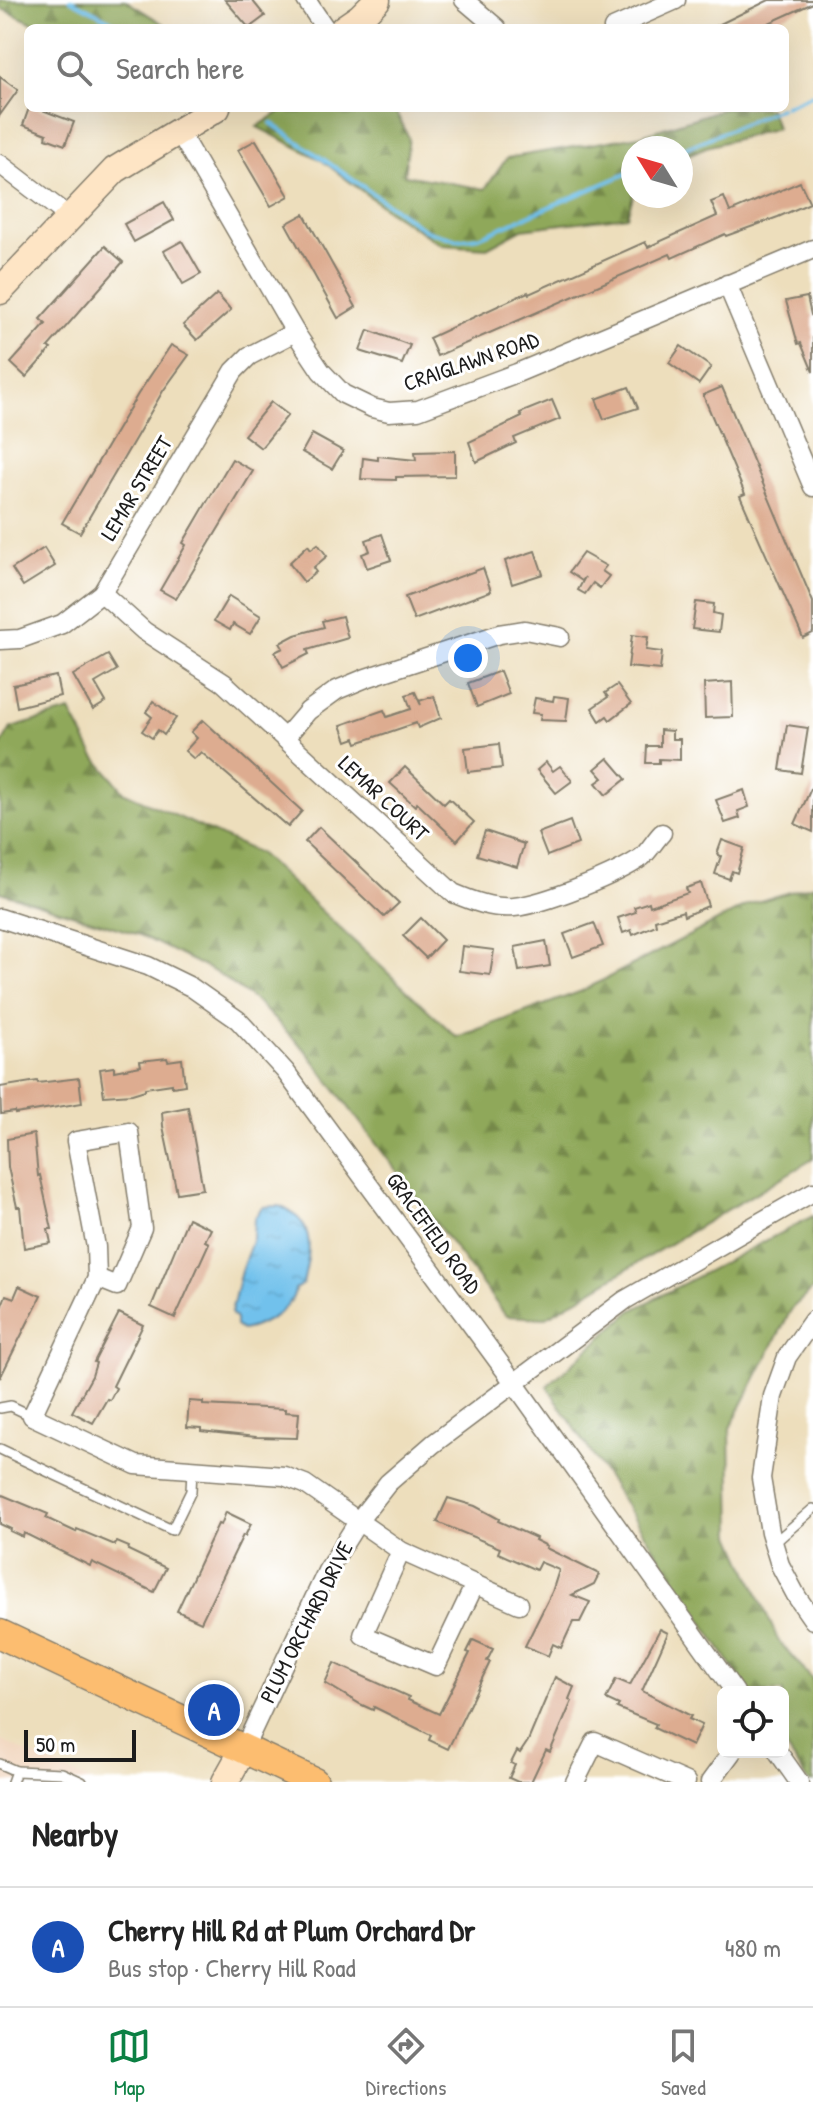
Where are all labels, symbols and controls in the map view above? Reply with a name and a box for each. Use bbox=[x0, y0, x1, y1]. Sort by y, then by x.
search box bbox=[24, 24, 789, 112]
icon: search bbox=[52, 46, 96, 90]
text: Search here bbox=[116, 48, 244, 88]
north arrow bbox=[621, 136, 693, 208]
street label: CRAIGLAWN ROAD bbox=[399, 324, 543, 398]
street label: LEMAR STREET bbox=[93, 430, 179, 546]
your location bbox=[448, 638, 488, 678]
street label: LEMAR COURT bbox=[332, 748, 436, 848]
street label: GRACEFIELD ROAD bbox=[380, 1166, 489, 1300]
street label: PLUM ORCHARD DRIVE bbox=[252, 1536, 360, 1708]
pin: A bbox=[188, 1680, 240, 1740]
map controls bbox=[717, 1686, 789, 1758]
button: locate bbox=[717, 1686, 789, 1758]
scale bar bbox=[24, 1726, 136, 1762]
text: 50 m bbox=[36, 1729, 75, 1759]
text: Nearby bbox=[32, 1811, 118, 1857]
text: Cherry Hill Rd at Plum Orchard Dr bbox=[108, 1910, 475, 1950]
text: A bbox=[52, 1930, 64, 1965]
text: 480 m bbox=[725, 1930, 781, 1965]
text: Bus stop · Cherry Hill Road bbox=[108, 1950, 356, 1985]
tab: Map bbox=[107, 2024, 151, 2102]
tab: Directions bbox=[366, 2024, 447, 2102]
tab: Saved bbox=[661, 2024, 706, 2102]

